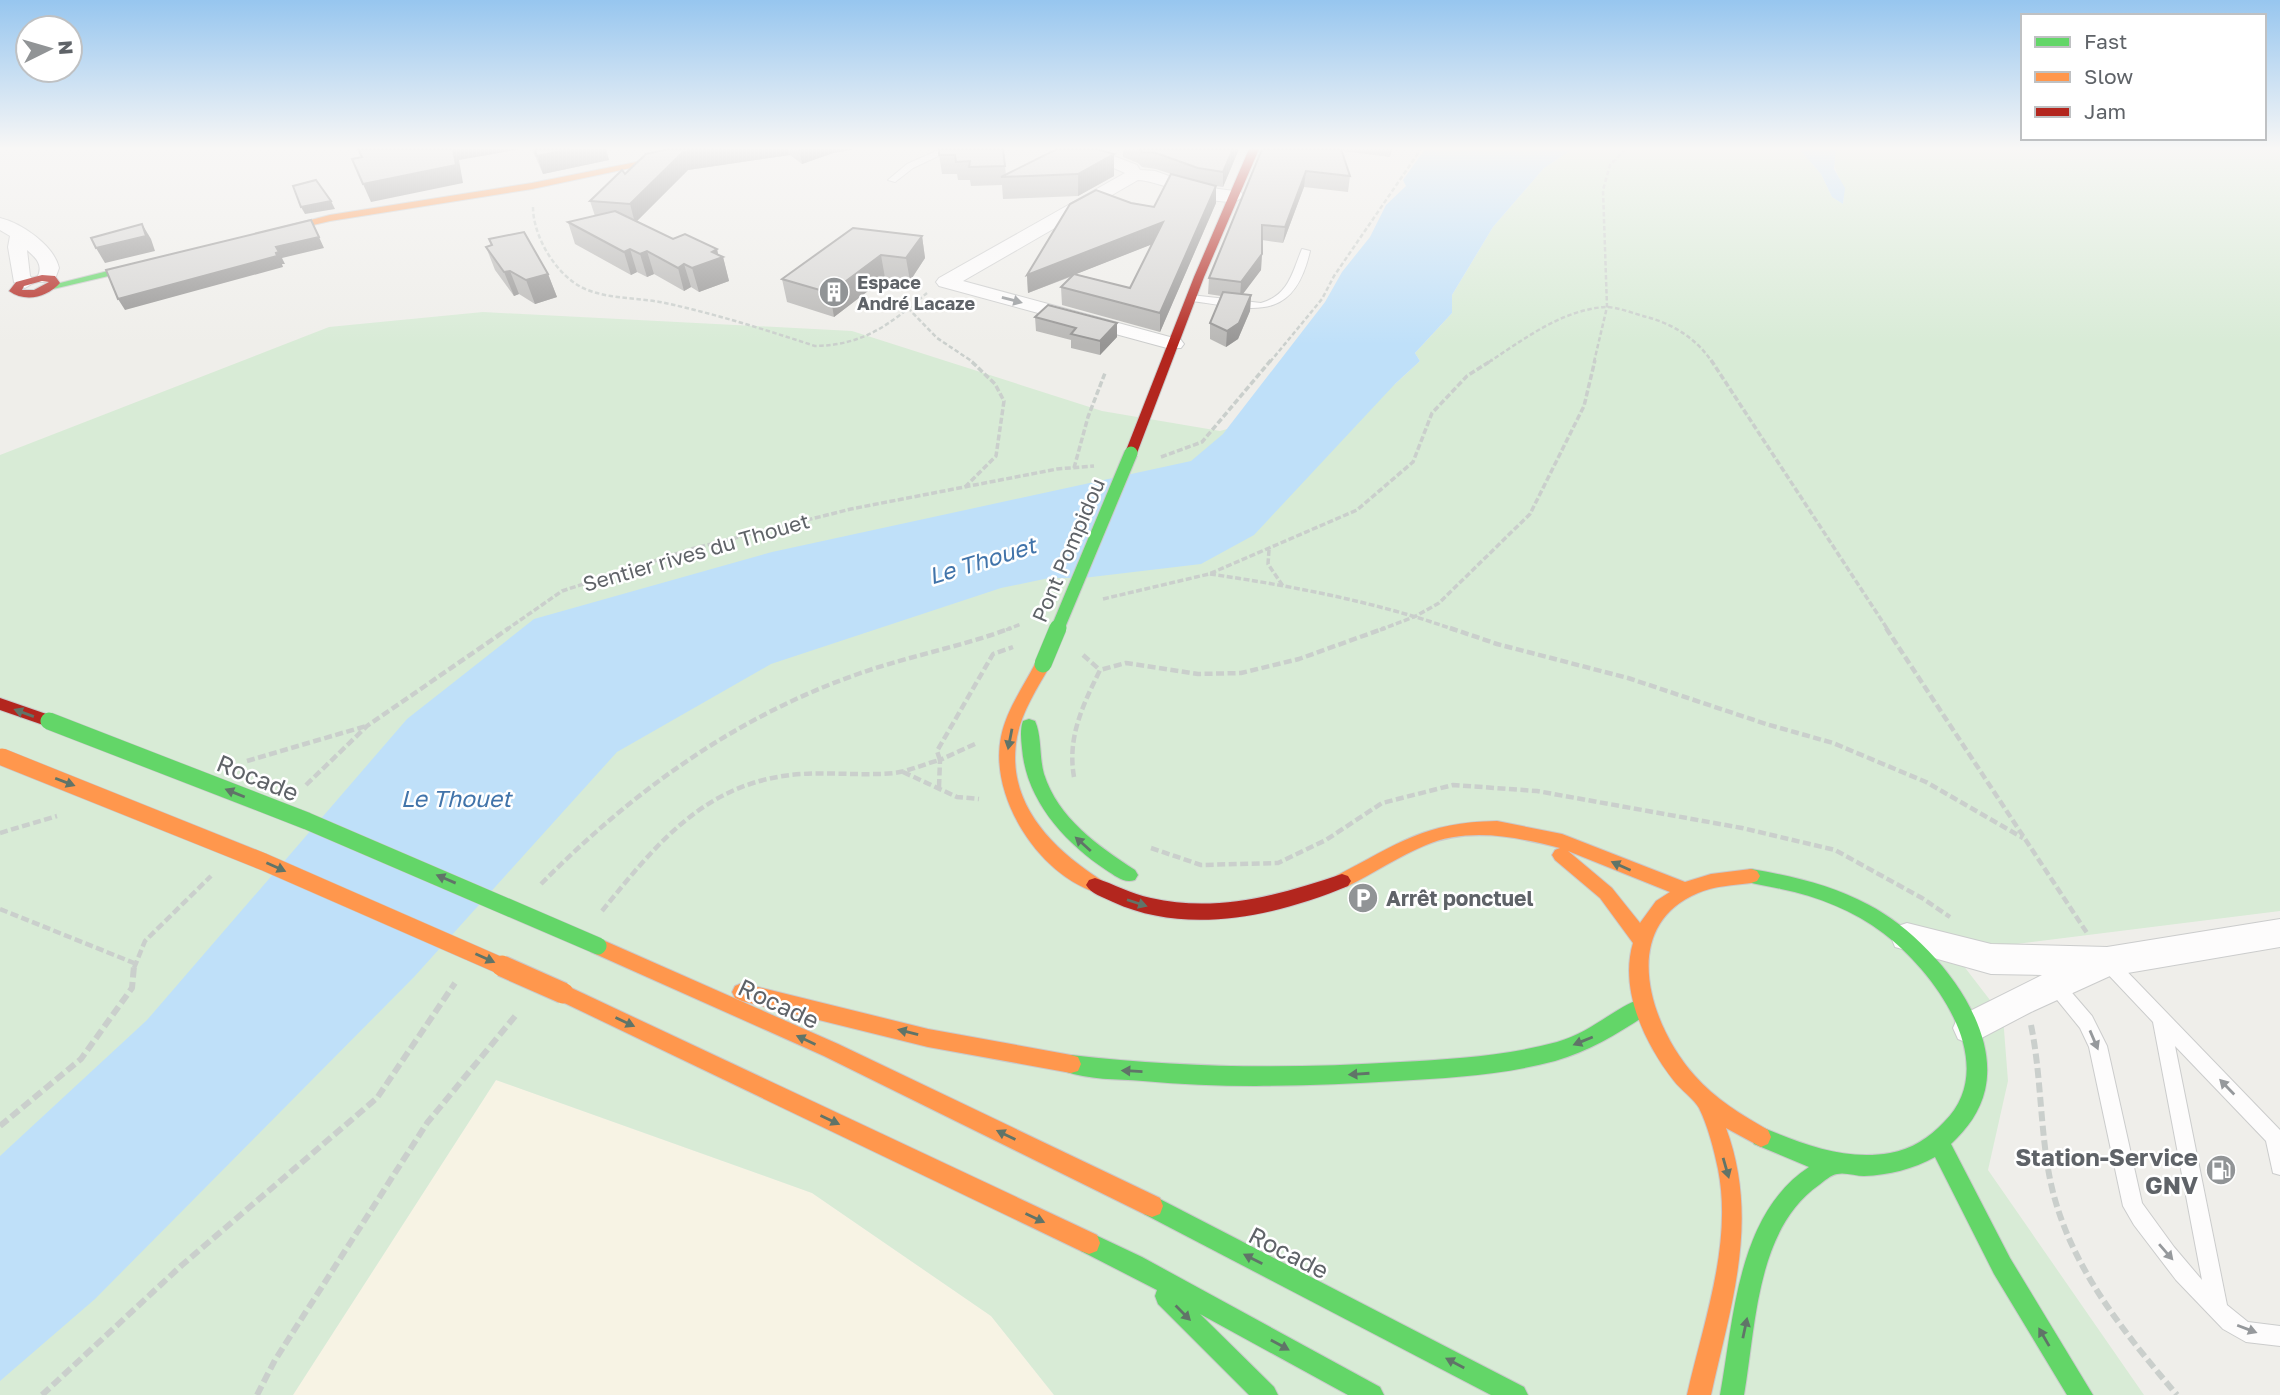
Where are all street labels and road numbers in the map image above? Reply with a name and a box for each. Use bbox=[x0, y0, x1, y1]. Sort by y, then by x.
street label: Pont Pompidou bbox=[1026, 474, 1110, 626]
street label: Sentier rives du Thouet bbox=[580, 507, 812, 597]
street label: Rocade bbox=[213, 747, 303, 807]
street label: Rocade bbox=[734, 972, 824, 1034]
street label: Rocade bbox=[1244, 1220, 1334, 1284]

